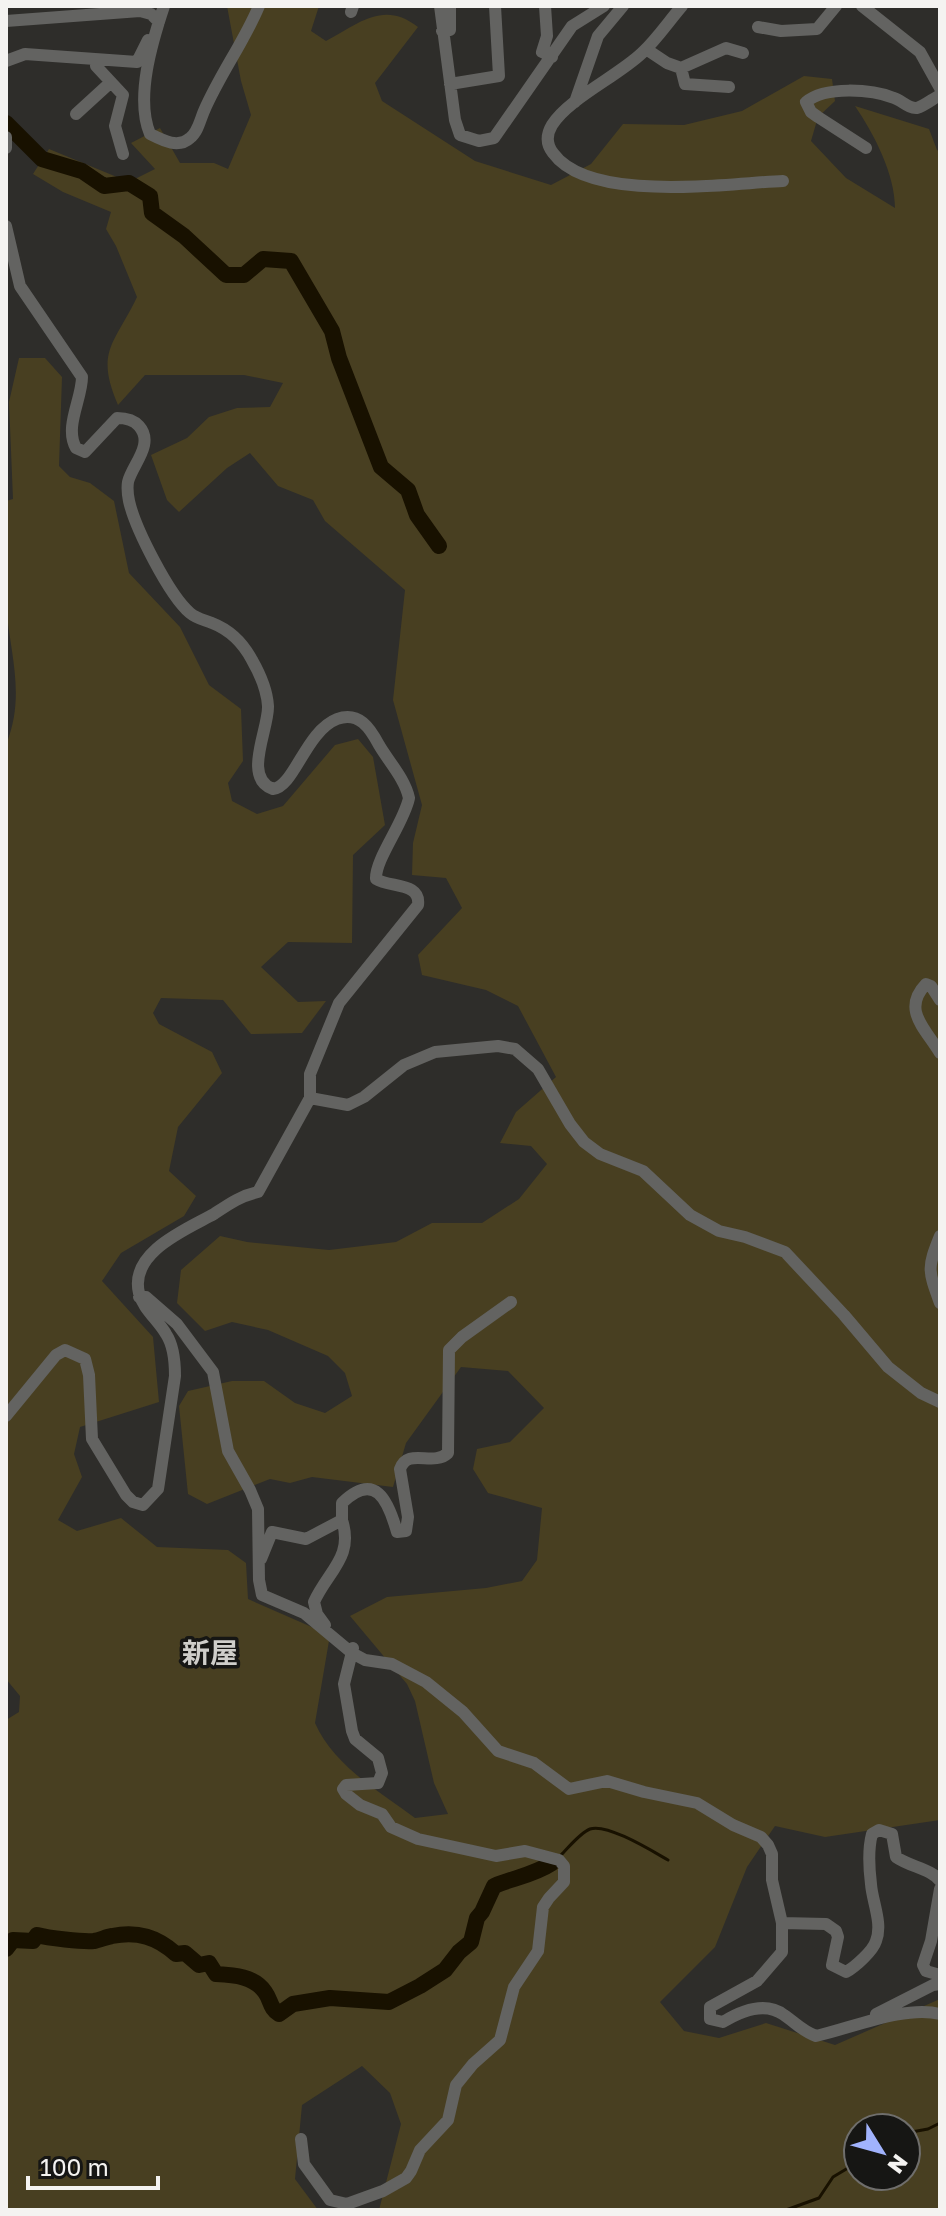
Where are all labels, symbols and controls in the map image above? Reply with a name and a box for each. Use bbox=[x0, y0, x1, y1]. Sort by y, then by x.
district label: 新屋 bbox=[182, 1636, 238, 1669]
north arrow bbox=[842, 2112, 922, 2192]
scale bar bbox=[28, 2140, 158, 2190]
text: N bbox=[883, 2150, 914, 2179]
text: 100 m bbox=[40, 2152, 109, 2181]

